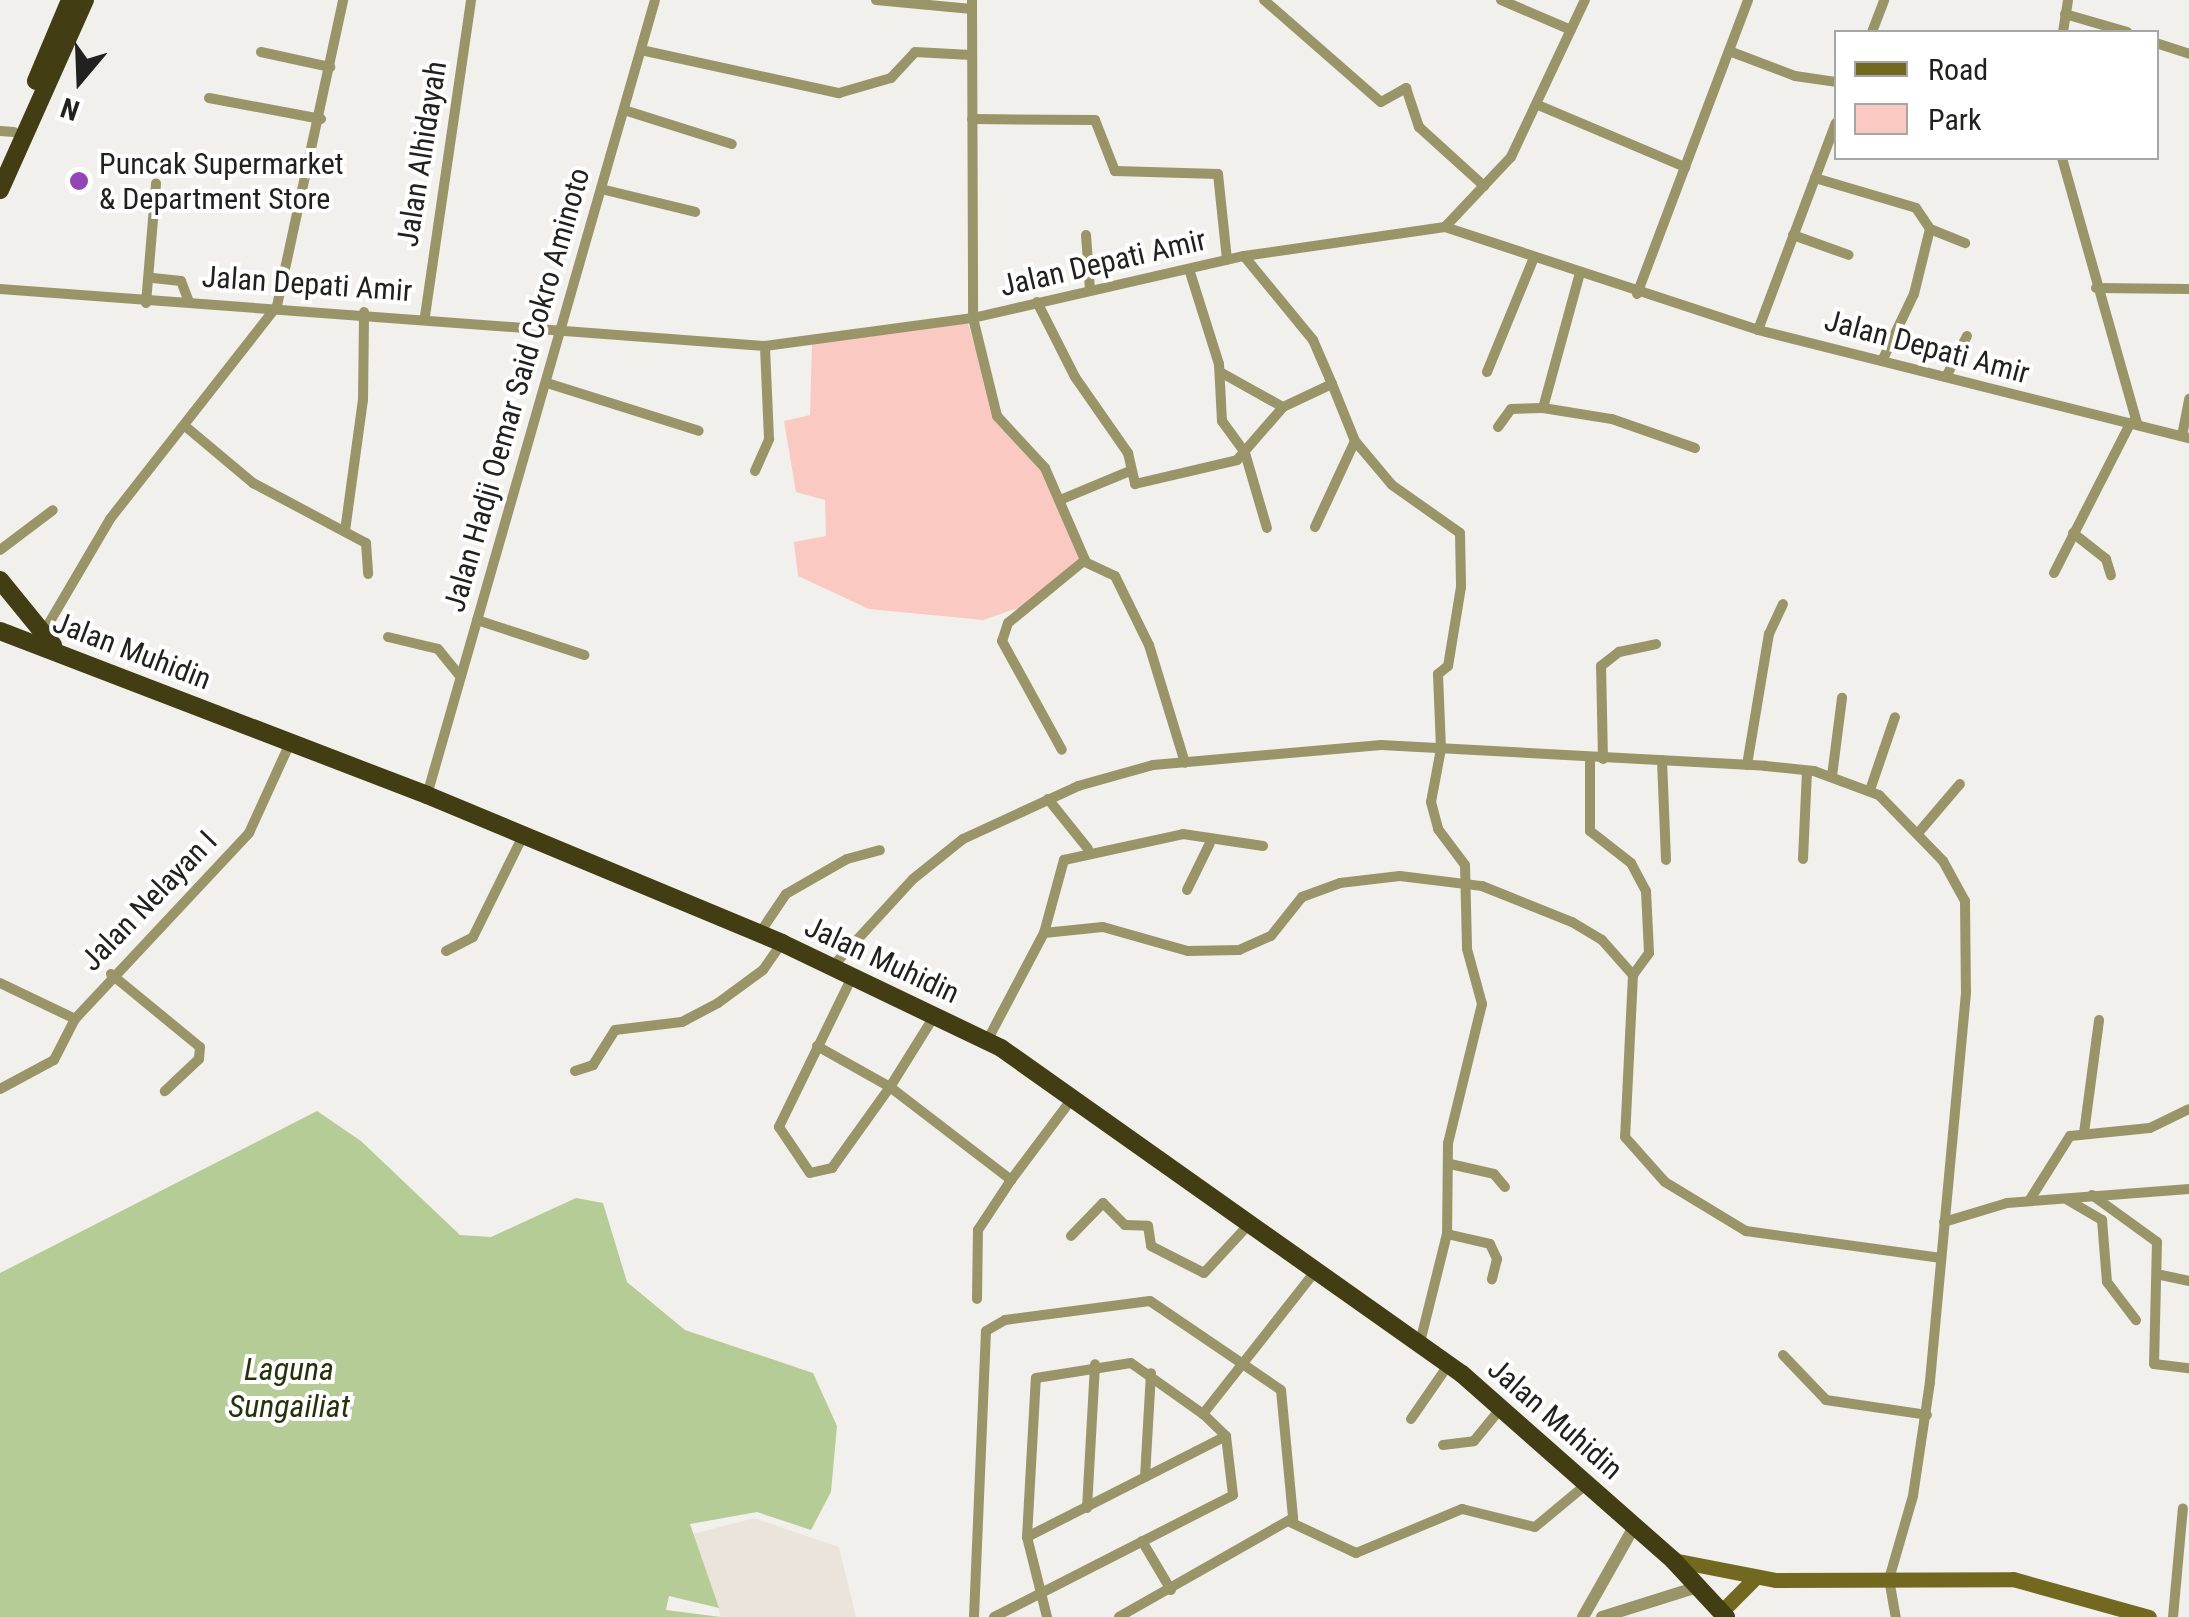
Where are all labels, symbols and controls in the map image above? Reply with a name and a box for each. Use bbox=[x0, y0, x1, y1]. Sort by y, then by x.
north arrow bbox=[30, 30, 130, 130]
legend bbox=[1834, 30, 2159, 160]
text: Road bbox=[1928, 52, 1988, 87]
street label: Jalan Alhidayah bbox=[390, 59, 454, 249]
text: N bbox=[57, 90, 84, 127]
text: Park bbox=[1928, 102, 1982, 137]
place label: Puncak Supermarket & Department Store bbox=[99, 146, 344, 216]
street label: Jalan Hadji Oemar Said Cokro Aminoto bbox=[436, 164, 598, 616]
marker: Puncak Supermarket & Department Store bbox=[68, 170, 90, 192]
street label: Jalan Depati Amir bbox=[996, 222, 1210, 304]
street label: Jalan Depati Amir bbox=[201, 259, 413, 309]
street label: Jalan Depati Amir bbox=[1821, 302, 2033, 392]
street label: Jalan Muhidin bbox=[48, 604, 216, 698]
street label: Jalan Nelayan I bbox=[73, 823, 225, 979]
street label: Jalan Muhidin bbox=[799, 909, 965, 1011]
water label: Laguna Sungailiat bbox=[228, 1351, 350, 1426]
street label: Jalan Muhidin bbox=[1480, 1351, 1630, 1487]

